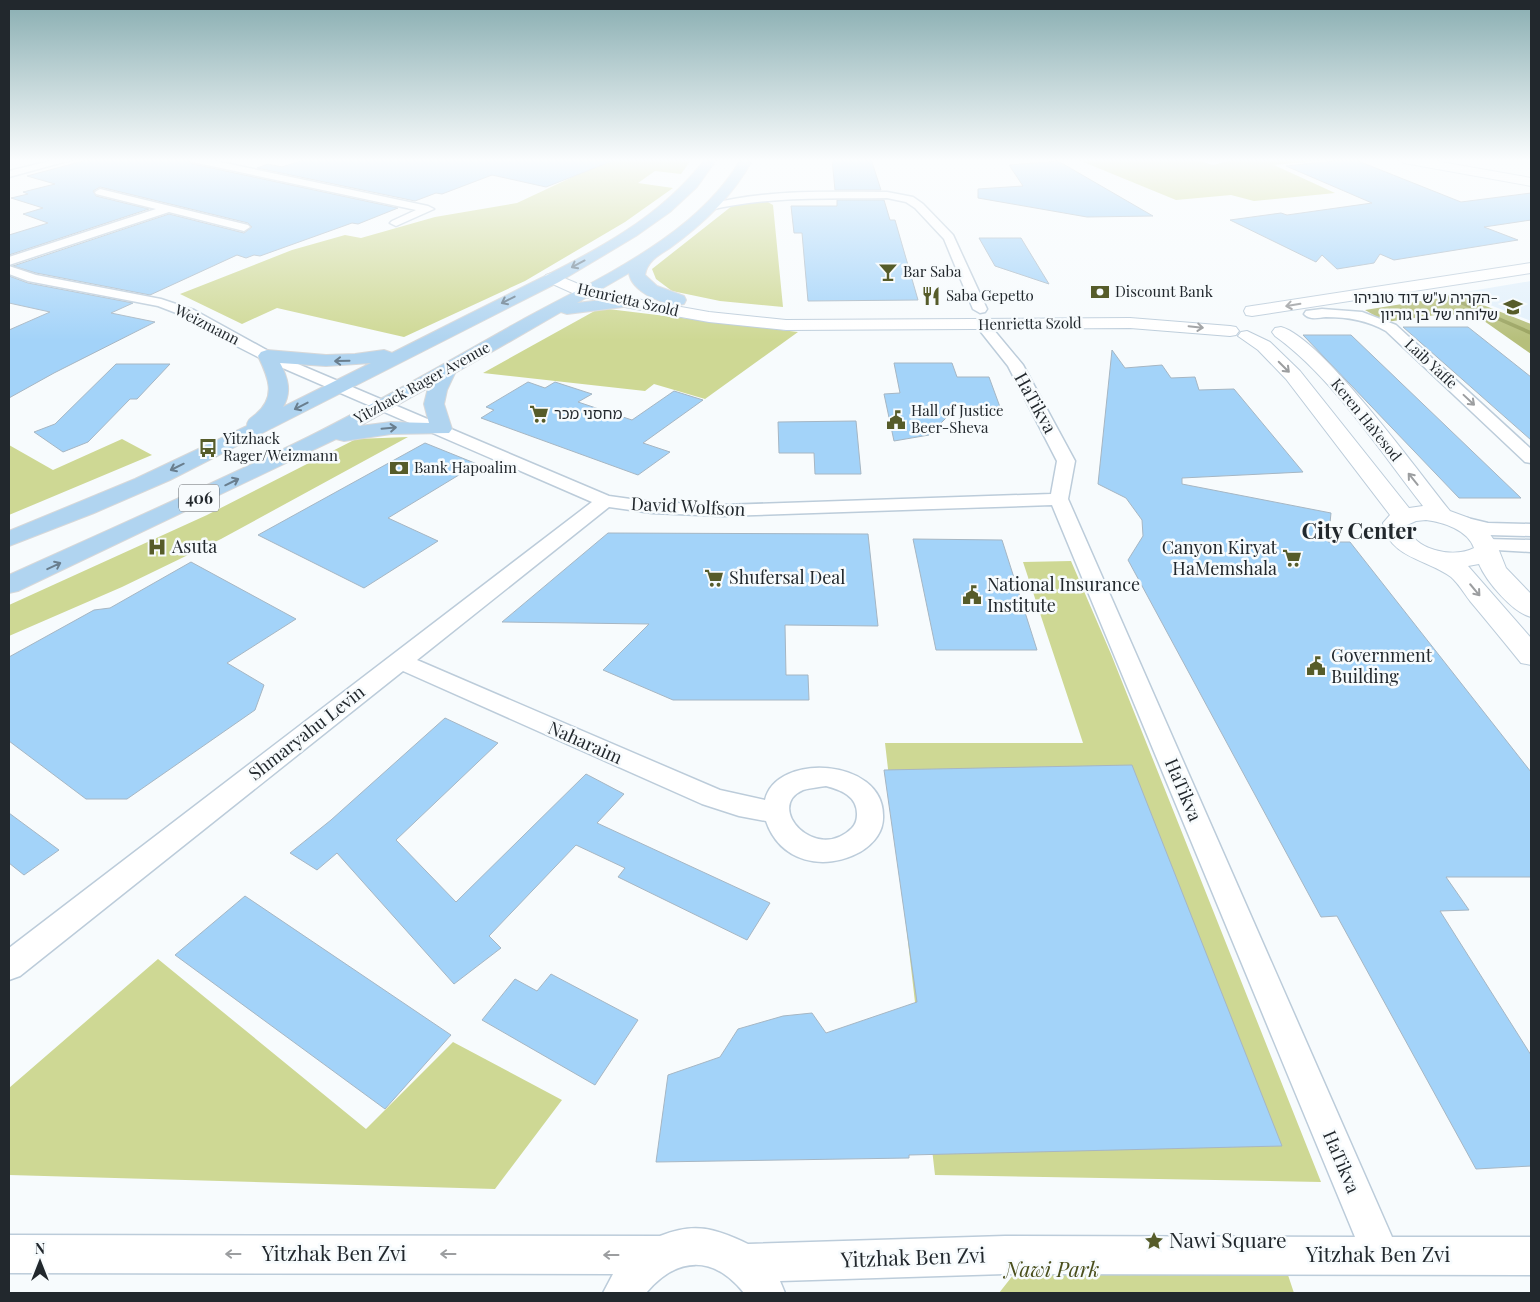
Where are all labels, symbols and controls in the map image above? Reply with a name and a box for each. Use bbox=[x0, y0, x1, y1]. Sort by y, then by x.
one-way arrow bbox=[571, 259, 586, 269]
bar icon: Bar Saba bbox=[877, 261, 899, 283]
place label: Bar Saba bbox=[903, 261, 962, 281]
street label: Henrietta Szold bbox=[576, 278, 681, 320]
bank icon: Discount Bank bbox=[1089, 281, 1111, 303]
place label: Discount Bank bbox=[1115, 281, 1214, 301]
restaurant icon: Saba Gepetto bbox=[920, 285, 942, 307]
place label: Saba Gepetto bbox=[946, 285, 1034, 305]
place label: הקריה ע"ש דוד טוביהו- שלוחה של בן גוריון bbox=[1353, 287, 1498, 324]
one-way arrow bbox=[501, 296, 516, 305]
school or university icon: הקריה ע"ש דוד טוביהו- שלוחה של בן גוריון bbox=[1502, 296, 1524, 318]
street label: Weizmann bbox=[171, 299, 243, 349]
one-way arrow bbox=[1285, 301, 1301, 311]
street label: Henrietta Szold bbox=[978, 312, 1082, 334]
one-way arrow bbox=[1188, 322, 1204, 332]
street label: Laib Yaffe bbox=[1401, 334, 1462, 393]
street label: Yitzhack Rager Avenue bbox=[349, 336, 493, 428]
one-way arrow bbox=[334, 356, 350, 366]
one-way arrow bbox=[1278, 360, 1290, 372]
street label: HaTikva bbox=[1009, 368, 1062, 437]
street label: Keren HaYesod bbox=[1327, 374, 1407, 465]
one-way arrow bbox=[1462, 394, 1475, 406]
place label: Hall of Justice Beer-Sheva bbox=[911, 400, 1004, 437]
one-way arrow bbox=[294, 401, 309, 411]
supermarket icon: מחסני מכר bbox=[528, 403, 550, 425]
place label: מחסני מכר bbox=[554, 403, 622, 423]
public building icon: Hall of Justice Beer-Sheva bbox=[885, 409, 907, 431]
one-way arrow bbox=[380, 423, 396, 433]
place label: Yitzhack Rager/Weizmann bbox=[222, 428, 338, 465]
bus stop icon: Yitzhack Rager/Weizmann bbox=[197, 437, 219, 459]
bank icon: Bank Hapoalim bbox=[388, 457, 410, 479]
place label: Bank Hapoalim bbox=[414, 457, 517, 477]
one-way arrow bbox=[170, 463, 185, 473]
one-way arrow bbox=[1407, 473, 1418, 486]
one-way arrow bbox=[225, 477, 240, 487]
road number: 406 bbox=[179, 484, 219, 512]
street label: David Wolfson bbox=[630, 491, 746, 521]
district label: City Center bbox=[1302, 515, 1417, 545]
place label: Asuta bbox=[171, 534, 217, 558]
place label: Canyon Kiryat HaMemshala bbox=[1162, 535, 1278, 580]
hospital icon: Asuta bbox=[146, 536, 168, 558]
supermarket icon: Canyon Kiryat HaMemshala bbox=[1281, 547, 1303, 569]
one-way arrow bbox=[46, 560, 61, 570]
place label: Shufersal Deal bbox=[729, 565, 845, 589]
supermarket icon: Shufersal Deal bbox=[703, 567, 725, 589]
place label: National Insurance Institute bbox=[987, 572, 1140, 617]
one-way arrow bbox=[1470, 583, 1481, 596]
public building icon: National Insurance Institute bbox=[961, 584, 983, 606]
place label: Government Building bbox=[1331, 643, 1433, 688]
public building icon: Government Building bbox=[1305, 655, 1327, 677]
street label: Shmaryahu Levin bbox=[243, 679, 370, 785]
street label: Naharaim bbox=[544, 715, 626, 769]
street label: HaTikva bbox=[1160, 755, 1208, 825]
street label: HaTikva bbox=[1318, 1127, 1366, 1197]
place label: Nawi Square bbox=[1169, 1225, 1287, 1253]
place icon: Nawi Square bbox=[1143, 1230, 1165, 1252]
north arrow bbox=[15, 1237, 65, 1287]
street label: Yitzhak Ben Zvi bbox=[261, 1238, 406, 1266]
text: N bbox=[35, 1239, 45, 1258]
street label: Yitzhak Ben Zvi bbox=[839, 1239, 986, 1273]
street label: Yitzhak Ben Zvi bbox=[1305, 1239, 1450, 1267]
one-way arrow bbox=[225, 1249, 242, 1259]
one-way arrow bbox=[440, 1249, 456, 1259]
one-way arrow bbox=[603, 1250, 619, 1260]
park label: Nawi Park bbox=[1003, 1254, 1100, 1282]

